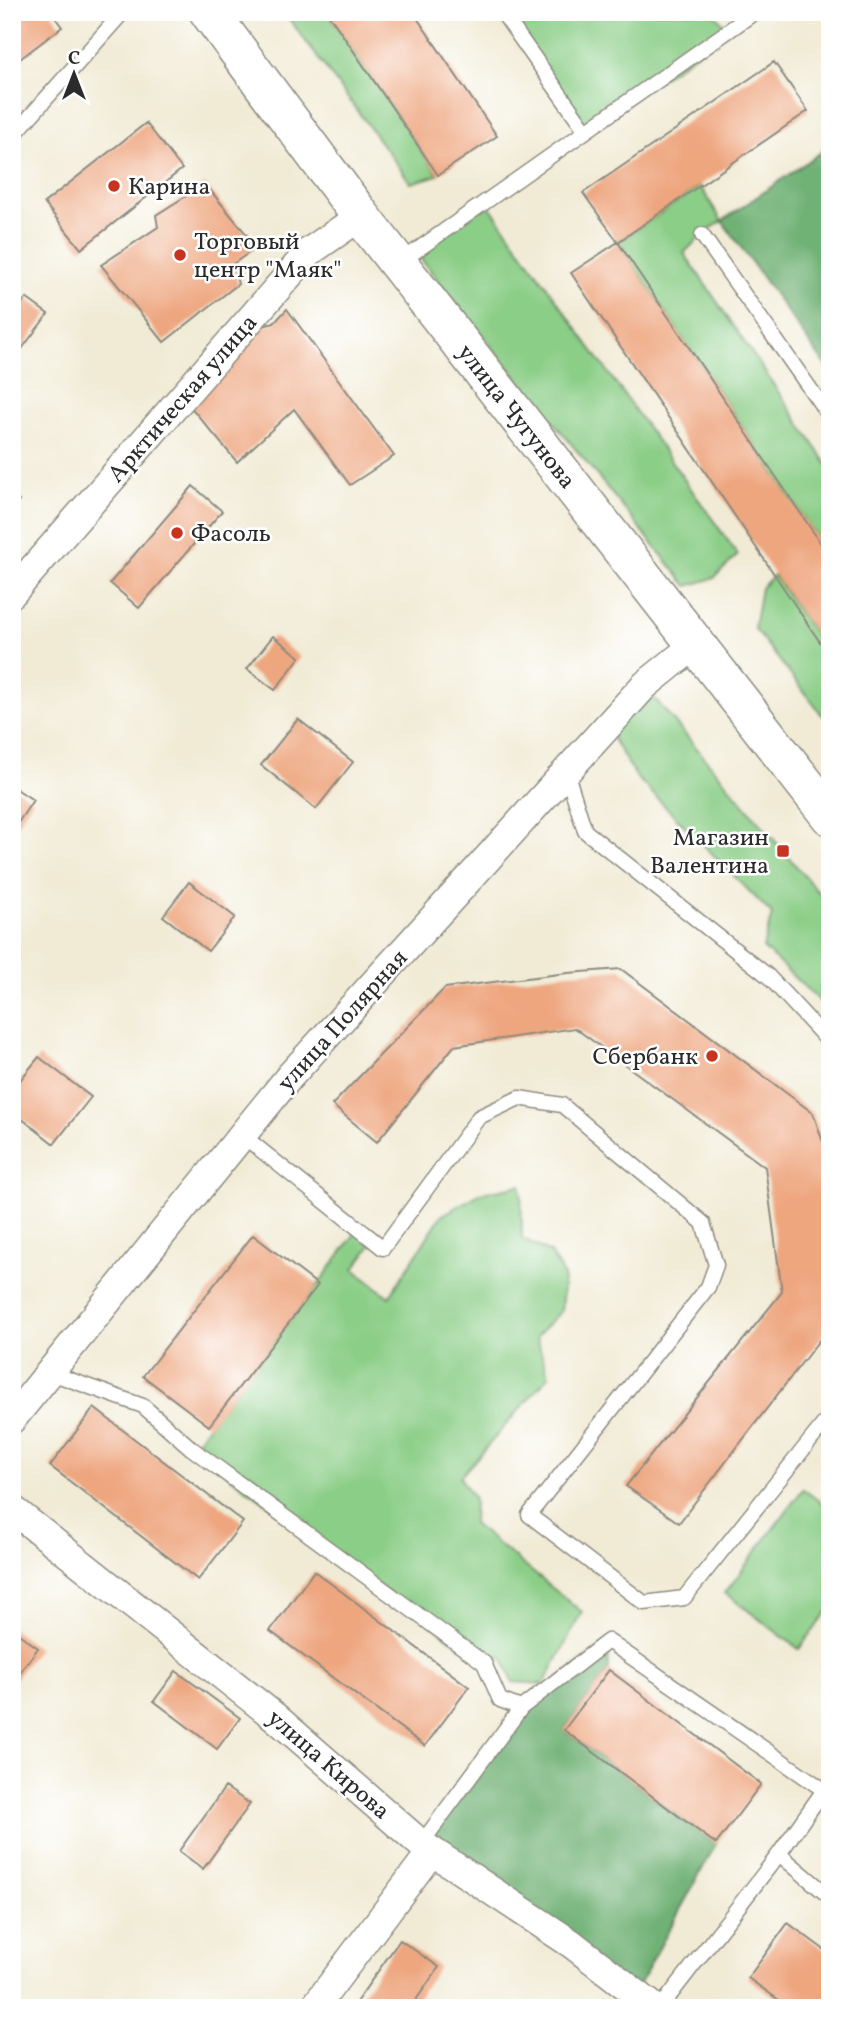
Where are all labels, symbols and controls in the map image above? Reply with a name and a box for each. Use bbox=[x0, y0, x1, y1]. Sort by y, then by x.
north arrow bbox=[38, 38, 108, 108]
text: С bbox=[68, 46, 80, 72]
place label: Карина bbox=[128, 171, 210, 205]
marker: Карина bbox=[106, 178, 122, 194]
place label: Торговый центр "Маяк" bbox=[194, 226, 341, 288]
marker: Торговый центр "Маяк" bbox=[172, 247, 188, 263]
street label: Арктическая улица bbox=[101, 308, 266, 491]
street label: улица Чугунова bbox=[448, 338, 583, 497]
place label: Фасоль bbox=[191, 518, 271, 552]
marker: Фасоль bbox=[169, 525, 185, 541]
place label: Магазин Валентина bbox=[650, 822, 769, 884]
marker: Магазин Валентина bbox=[775, 843, 791, 859]
street label: улица Полярная bbox=[270, 943, 417, 1100]
place label: Сбербанк bbox=[592, 1041, 698, 1075]
marker: Сбербанк bbox=[704, 1048, 720, 1064]
street label: улица Кирова bbox=[259, 1702, 397, 1829]

